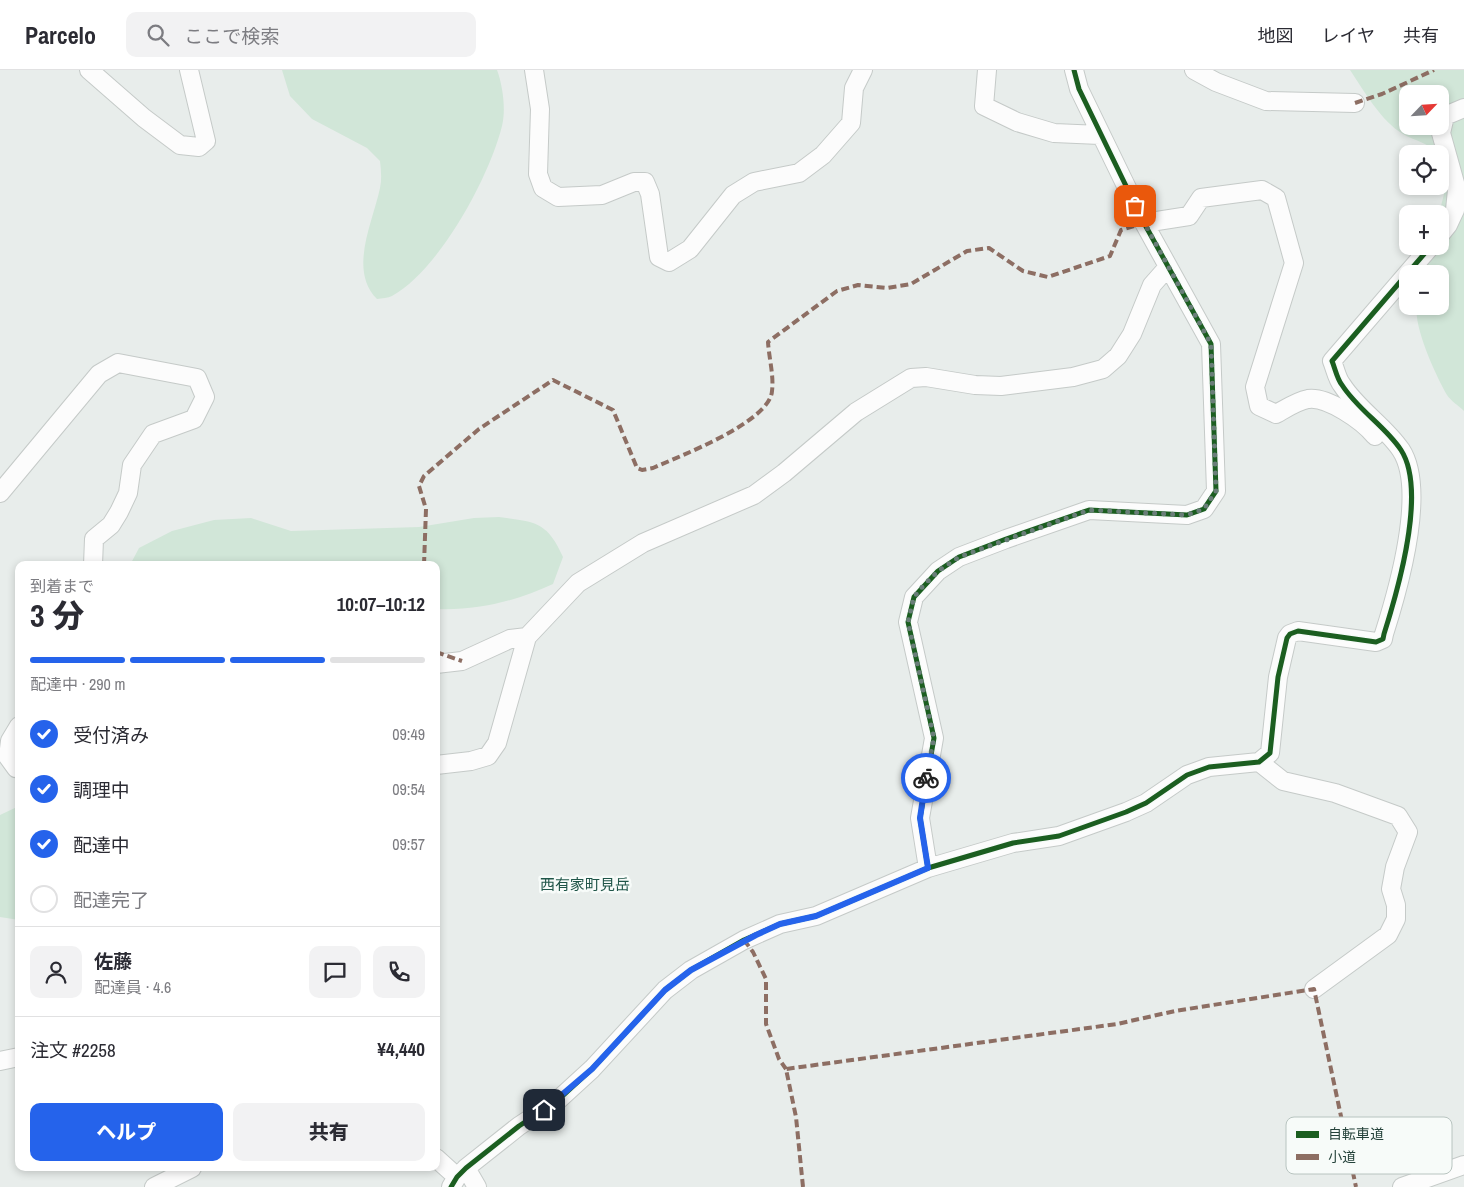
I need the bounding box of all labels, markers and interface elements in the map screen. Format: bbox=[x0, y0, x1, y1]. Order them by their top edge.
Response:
search box bbox=[126, 12, 476, 57]
text: Parcelo bbox=[25, 19, 96, 51]
icon: search bbox=[144, 21, 172, 49]
text: ここで検索 bbox=[184, 23, 279, 49]
text: 地図 bbox=[1258, 23, 1294, 48]
text: レイヤ bbox=[1322, 23, 1375, 48]
text: 共有 bbox=[1403, 23, 1439, 48]
north arrow bbox=[1399, 85, 1449, 135]
map controls bbox=[1399, 85, 1449, 315]
button: locate bbox=[1399, 145, 1449, 195]
pin bbox=[1114, 185, 1156, 227]
icon: bag bbox=[1121, 192, 1149, 220]
button: + bbox=[1399, 205, 1449, 255]
button: − bbox=[1399, 265, 1449, 315]
text: 到着まで bbox=[30, 575, 94, 597]
text: 10:07–10:12 bbox=[337, 591, 425, 617]
text: 3 分 bbox=[30, 594, 84, 637]
text: 配達中 · 290 m bbox=[30, 673, 125, 695]
icon: check bbox=[30, 720, 58, 748]
text: 受付済み bbox=[73, 722, 149, 748]
text: 09:49 bbox=[392, 723, 425, 745]
courier bbox=[901, 753, 951, 803]
icon: bike bbox=[912, 764, 940, 792]
icon: check bbox=[30, 775, 58, 803]
text: 調理中 bbox=[73, 777, 130, 803]
text: 09:54 bbox=[392, 778, 425, 800]
icon: check bbox=[30, 830, 58, 858]
text: 配達中 bbox=[73, 832, 130, 858]
text: 09:57 bbox=[392, 833, 425, 855]
district label: 西有家町見岳 bbox=[540, 874, 630, 895]
text: 配達完了 bbox=[73, 887, 149, 913]
button: person bbox=[30, 946, 82, 998]
button: chat bbox=[309, 946, 361, 998]
button: phone bbox=[373, 946, 425, 998]
text: 佐藤 bbox=[94, 948, 132, 974]
text: 配達員 · 4.6 bbox=[94, 976, 171, 998]
text: ¥4,440 bbox=[377, 1036, 425, 1062]
text: 注文 #2258 bbox=[30, 1037, 116, 1063]
pin bbox=[523, 1089, 565, 1131]
icon: home bbox=[530, 1096, 558, 1124]
button: ヘルプ bbox=[30, 1103, 223, 1161]
button: 共有 bbox=[233, 1103, 425, 1161]
legend bbox=[1286, 1117, 1452, 1174]
text: 自転車道 bbox=[1328, 1125, 1384, 1143]
text: 小道 bbox=[1328, 1148, 1356, 1166]

